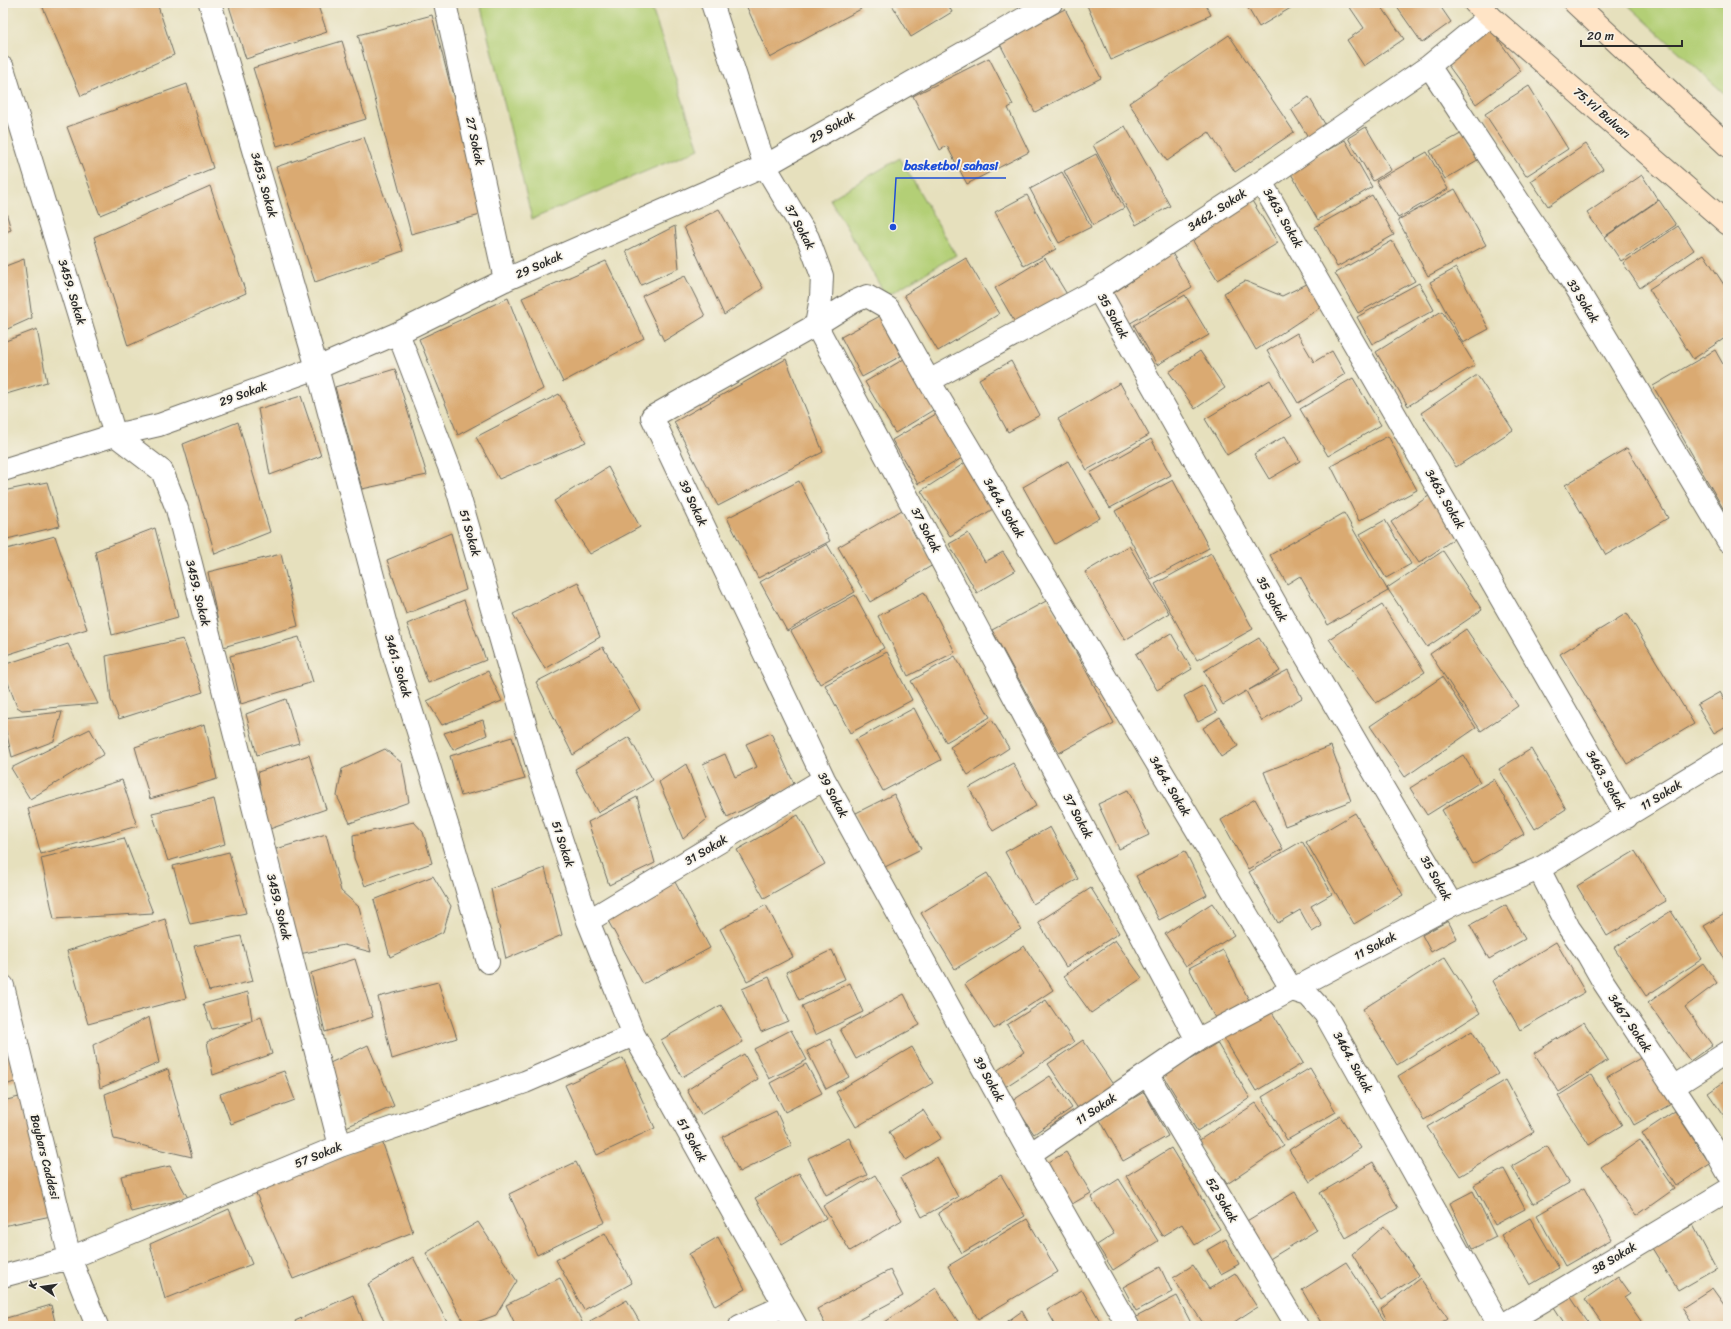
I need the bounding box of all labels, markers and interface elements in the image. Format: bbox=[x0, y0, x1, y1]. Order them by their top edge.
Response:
scale bar bbox=[1581, 22, 1682, 48]
text: 20 m bbox=[1587, 25, 1614, 47]
street label: 75.Yıl Bulvarı bbox=[1568, 81, 1636, 145]
street label: 29 Sokak bbox=[805, 105, 860, 149]
street label: 27 Sokak bbox=[459, 115, 491, 168]
street label: 3453. Sokak bbox=[244, 150, 284, 221]
callout: basketbol sahasi bbox=[896, 153, 1006, 178]
text: basketbol sahasi bbox=[903, 154, 999, 177]
street label: 3462. Sokak bbox=[1183, 182, 1252, 237]
street label: 3463. Sokak bbox=[1257, 184, 1309, 253]
street label: 37 Sokak bbox=[779, 200, 821, 254]
street label: 29 Sokak bbox=[512, 245, 567, 285]
street label: 3459. Sokak bbox=[52, 256, 93, 328]
street label: 33 Sokak bbox=[1561, 275, 1606, 328]
street label: 35 Sokak bbox=[1091, 289, 1135, 343]
street label: 29 Sokak bbox=[216, 375, 271, 413]
street label: 3463. Sokak bbox=[1419, 465, 1471, 534]
street label: 3464. Sokak bbox=[977, 473, 1031, 543]
street label: 39 Sokak bbox=[673, 476, 714, 531]
street label: 37 Sokak bbox=[905, 503, 947, 557]
street label: 51 Sokak bbox=[453, 507, 487, 560]
street label: 3459. Sokak bbox=[179, 557, 217, 629]
street label: 35 Sokak bbox=[1250, 572, 1294, 626]
street label: 3461. Sokak bbox=[378, 632, 418, 701]
street label: 3463. Sokak bbox=[1580, 746, 1632, 815]
street label: 3464. Sokak bbox=[1143, 751, 1197, 821]
street label: 39 Sokak bbox=[812, 768, 855, 823]
street label: 11 Sokak bbox=[1636, 773, 1687, 816]
street label: 37 Sokak bbox=[1057, 789, 1099, 843]
street label: 51 Sokak bbox=[545, 818, 581, 871]
street label: 31 Sokak bbox=[680, 828, 732, 872]
street label: 35 Sokak bbox=[1414, 851, 1458, 905]
street label: 3459. Sokak bbox=[260, 871, 298, 943]
street label: 11 Sokak bbox=[1350, 925, 1401, 966]
street label: 3467. Sokak bbox=[1602, 989, 1658, 1057]
street label: 3464. Sokak bbox=[1327, 1027, 1379, 1097]
street label: 39 Sokak bbox=[967, 1052, 1011, 1107]
street label: 11 Sokak bbox=[1071, 1087, 1122, 1131]
street label: Baybars Caddesi bbox=[24, 1112, 66, 1203]
street label: 51 Sokak bbox=[671, 1114, 714, 1167]
street label: 57 Sokak bbox=[291, 1135, 346, 1175]
street label: 52 Sokak bbox=[1200, 1173, 1245, 1228]
street label: 38 Sokak bbox=[1587, 1236, 1641, 1280]
north arrow bbox=[22, 1267, 62, 1307]
text: K bbox=[23, 1278, 43, 1291]

